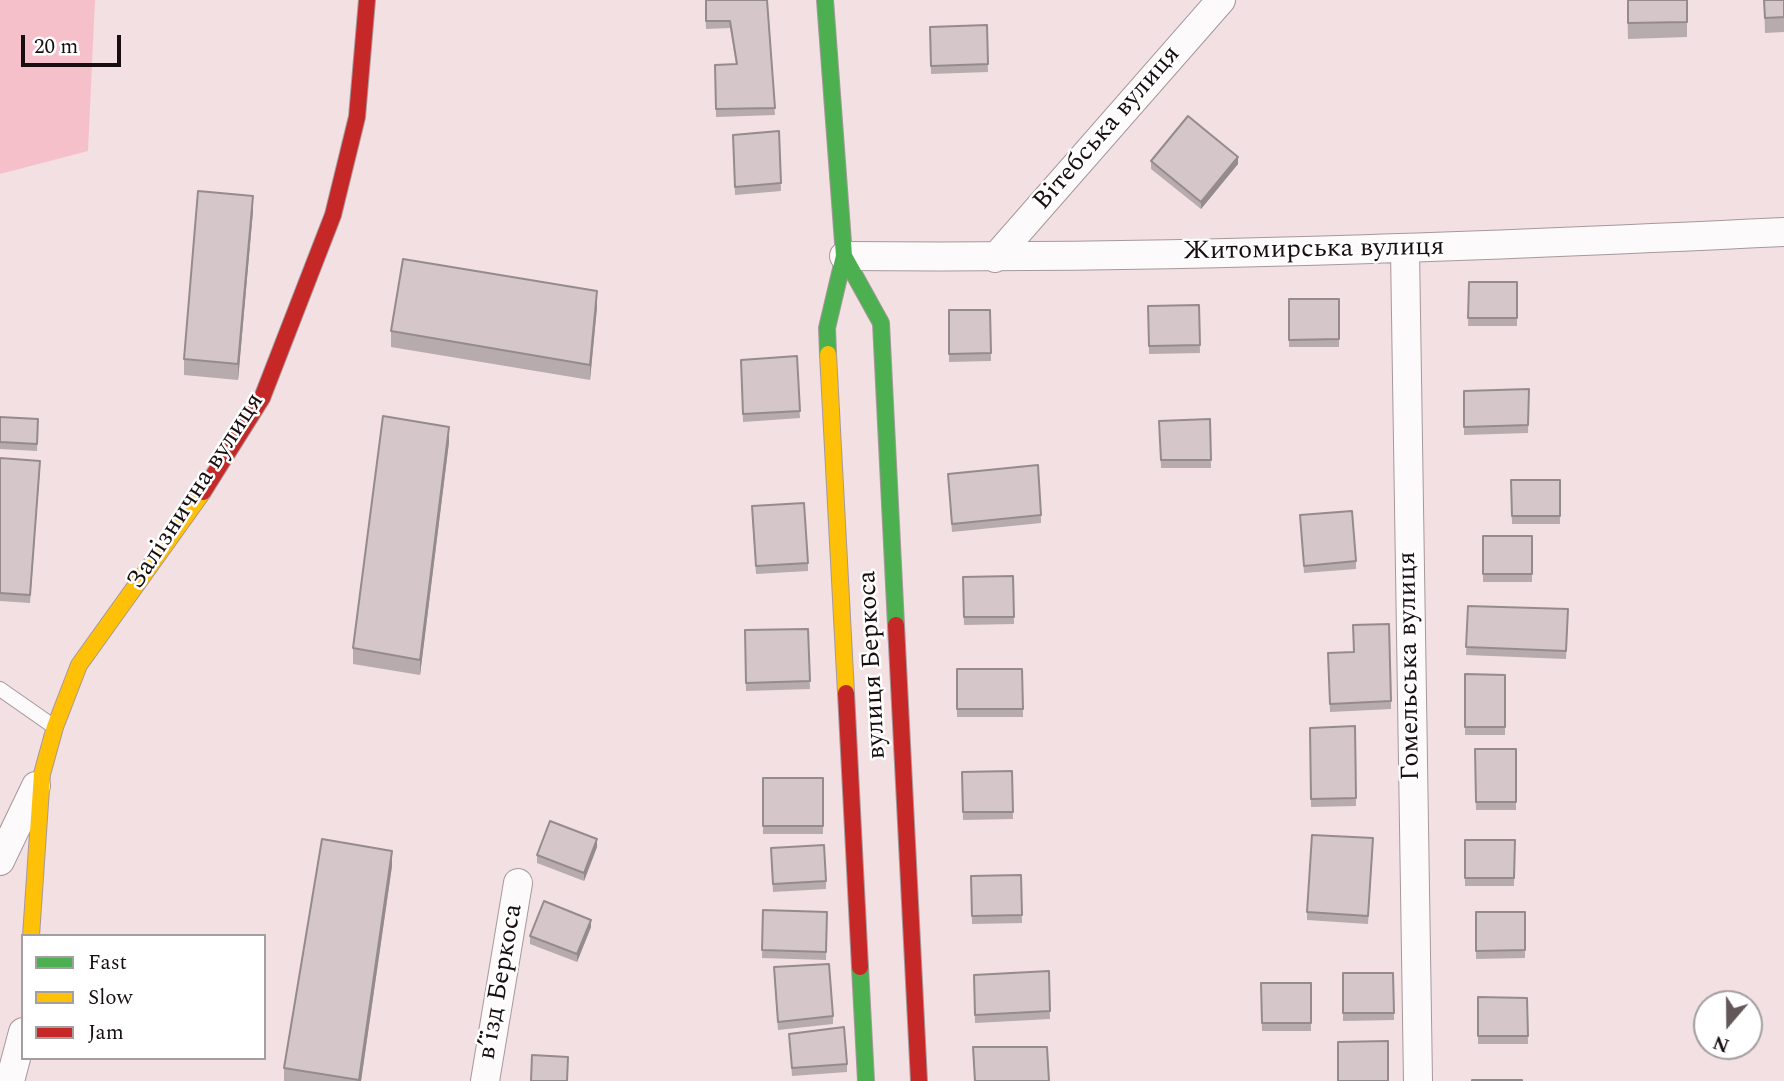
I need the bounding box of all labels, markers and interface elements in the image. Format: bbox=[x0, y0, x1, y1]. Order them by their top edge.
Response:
scale bar bbox=[24, 21, 124, 65]
text: 20 m bbox=[34, 31, 78, 63]
street label: Вітебська вулиця bbox=[1028, 40, 1188, 218]
street label: Житомирська вулиця bbox=[1183, 233, 1445, 269]
street label: Залізнична вулиця bbox=[122, 388, 272, 596]
street label: Гомельська вулиця bbox=[1393, 551, 1429, 781]
street label: вулиця Беркоса bbox=[853, 570, 895, 760]
street label: в’їзд Беркоса bbox=[473, 902, 531, 1062]
legend bbox=[21, 934, 266, 1060]
text: Fast bbox=[88, 947, 127, 979]
text: Slow bbox=[88, 982, 132, 1014]
north arrow bbox=[1693, 990, 1763, 1060]
text: Jam bbox=[88, 1017, 124, 1049]
text: N bbox=[1709, 1027, 1734, 1060]

